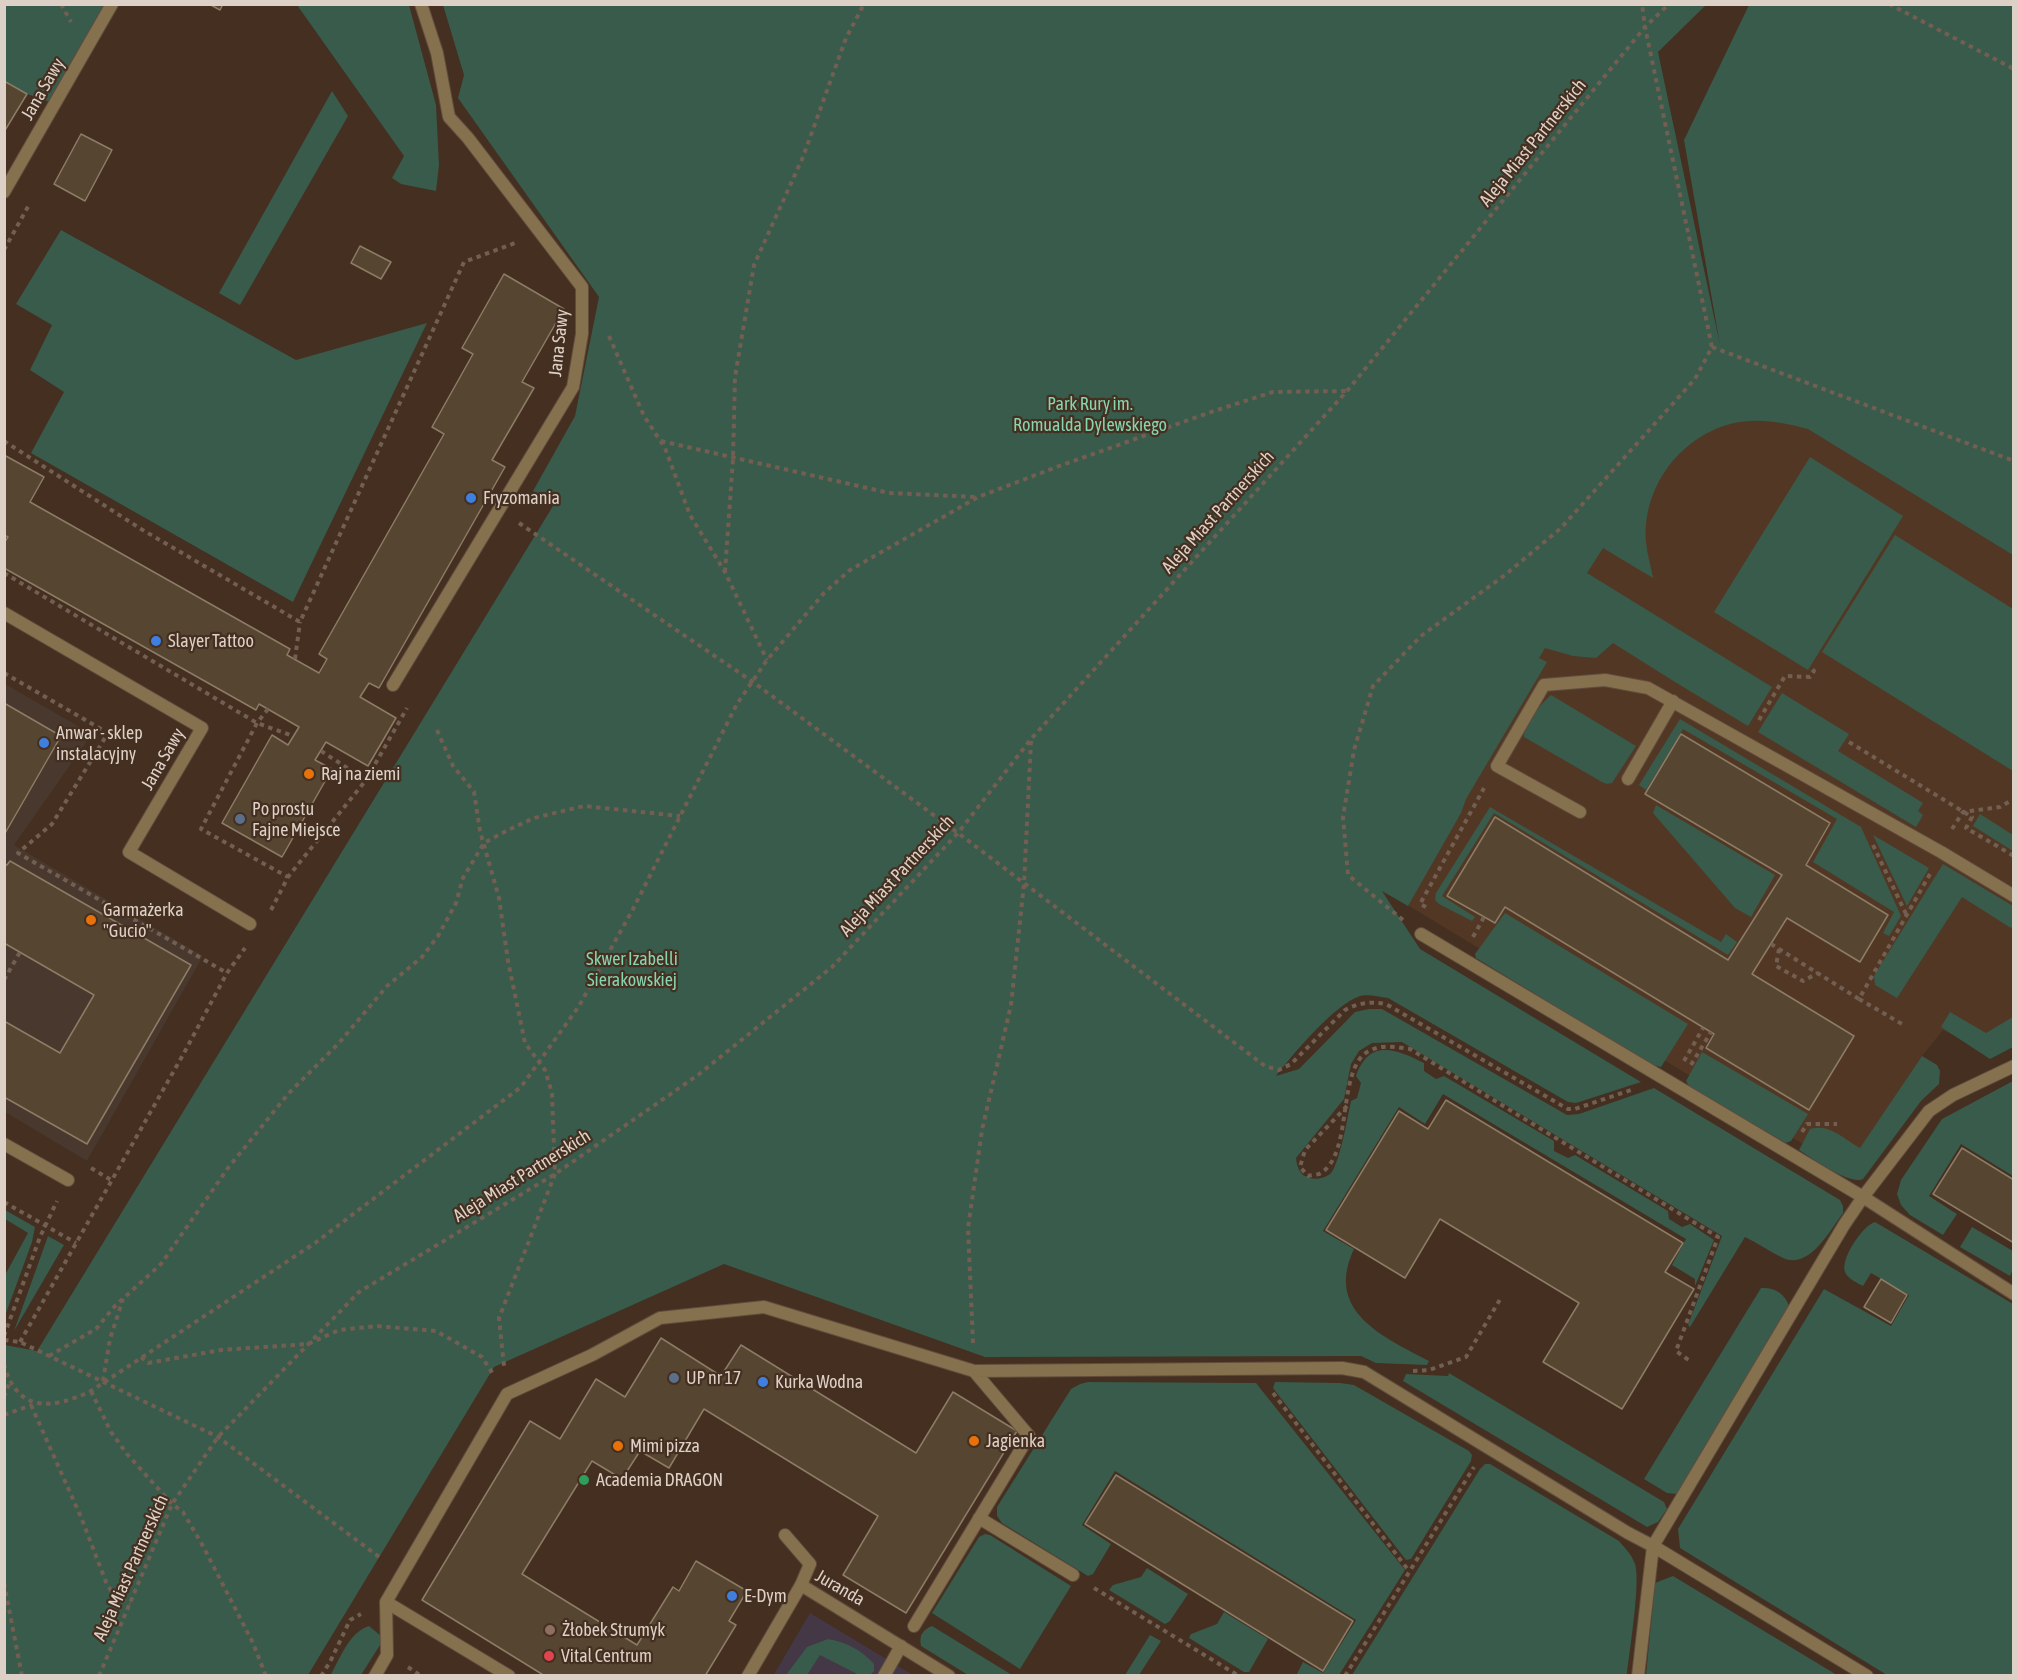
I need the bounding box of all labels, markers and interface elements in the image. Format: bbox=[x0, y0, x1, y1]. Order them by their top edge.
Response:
street label: Jana Sawy bbox=[17, 54, 69, 124]
street label: Aleja Miast Partnerskich bbox=[1475, 75, 1591, 211]
street label: Jana Sawy bbox=[545, 308, 573, 378]
park label: Park Rury im. Romualda Dylewskiego bbox=[1013, 393, 1167, 436]
street label: Aleja Miast Partnerskich bbox=[1157, 446, 1279, 578]
place label: Fryzomania bbox=[483, 487, 560, 509]
marker: Fryzomania bbox=[464, 491, 478, 505]
place label: Slayer Tattoo bbox=[168, 630, 254, 652]
marker: Slayer Tattoo bbox=[149, 634, 163, 648]
place label: Anwar - sklep instalacyjny bbox=[56, 722, 143, 764]
street label: Jana Sawy bbox=[137, 724, 189, 794]
marker: Anwar - sklep instalacyjny bbox=[37, 736, 51, 750]
place label: Raj na ziemi bbox=[321, 763, 400, 785]
marker: Raj na ziemi bbox=[302, 767, 316, 781]
place label: Po prostu Fajne Miejsce bbox=[252, 798, 340, 840]
street label: Aleja Miast Partnerskich bbox=[835, 811, 959, 941]
marker: Po prostu Fajne Miejsce bbox=[233, 812, 247, 826]
place label: Garmażerka "Gucio" bbox=[103, 899, 184, 942]
marker: Garmażerka "Gucio" bbox=[84, 913, 98, 927]
park label: Skwer Izabelli Sierakowskiej bbox=[586, 948, 678, 990]
street label: Aleja Miast Partnerskich bbox=[449, 1125, 595, 1227]
place label: UP nr 17 bbox=[686, 1367, 741, 1389]
marker: UP nr 17 bbox=[667, 1371, 681, 1385]
place label: Kurka Wodna bbox=[775, 1371, 863, 1393]
marker: Kurka Wodna bbox=[756, 1375, 770, 1389]
place label: Jagienka bbox=[986, 1430, 1045, 1452]
marker: Jagienka bbox=[967, 1434, 981, 1448]
place label: Mimi pizza bbox=[630, 1435, 700, 1457]
marker: Mimi pizza bbox=[611, 1439, 625, 1453]
place label: Academia DRAGON bbox=[596, 1469, 723, 1491]
marker: Academia DRAGON bbox=[577, 1473, 591, 1487]
street label: Aleja Miast Partnerskich bbox=[89, 1492, 173, 1644]
street label: Juranda bbox=[811, 1565, 869, 1611]
place label: E-Dym bbox=[744, 1585, 787, 1607]
marker: E-Dym bbox=[725, 1589, 739, 1603]
place label: Żłobek Strumyk bbox=[562, 1619, 665, 1641]
marker: Żłobek Strumyk bbox=[543, 1623, 557, 1637]
place label: Vital Centrum bbox=[561, 1645, 652, 1667]
marker: Vital Centrum bbox=[542, 1649, 556, 1663]

